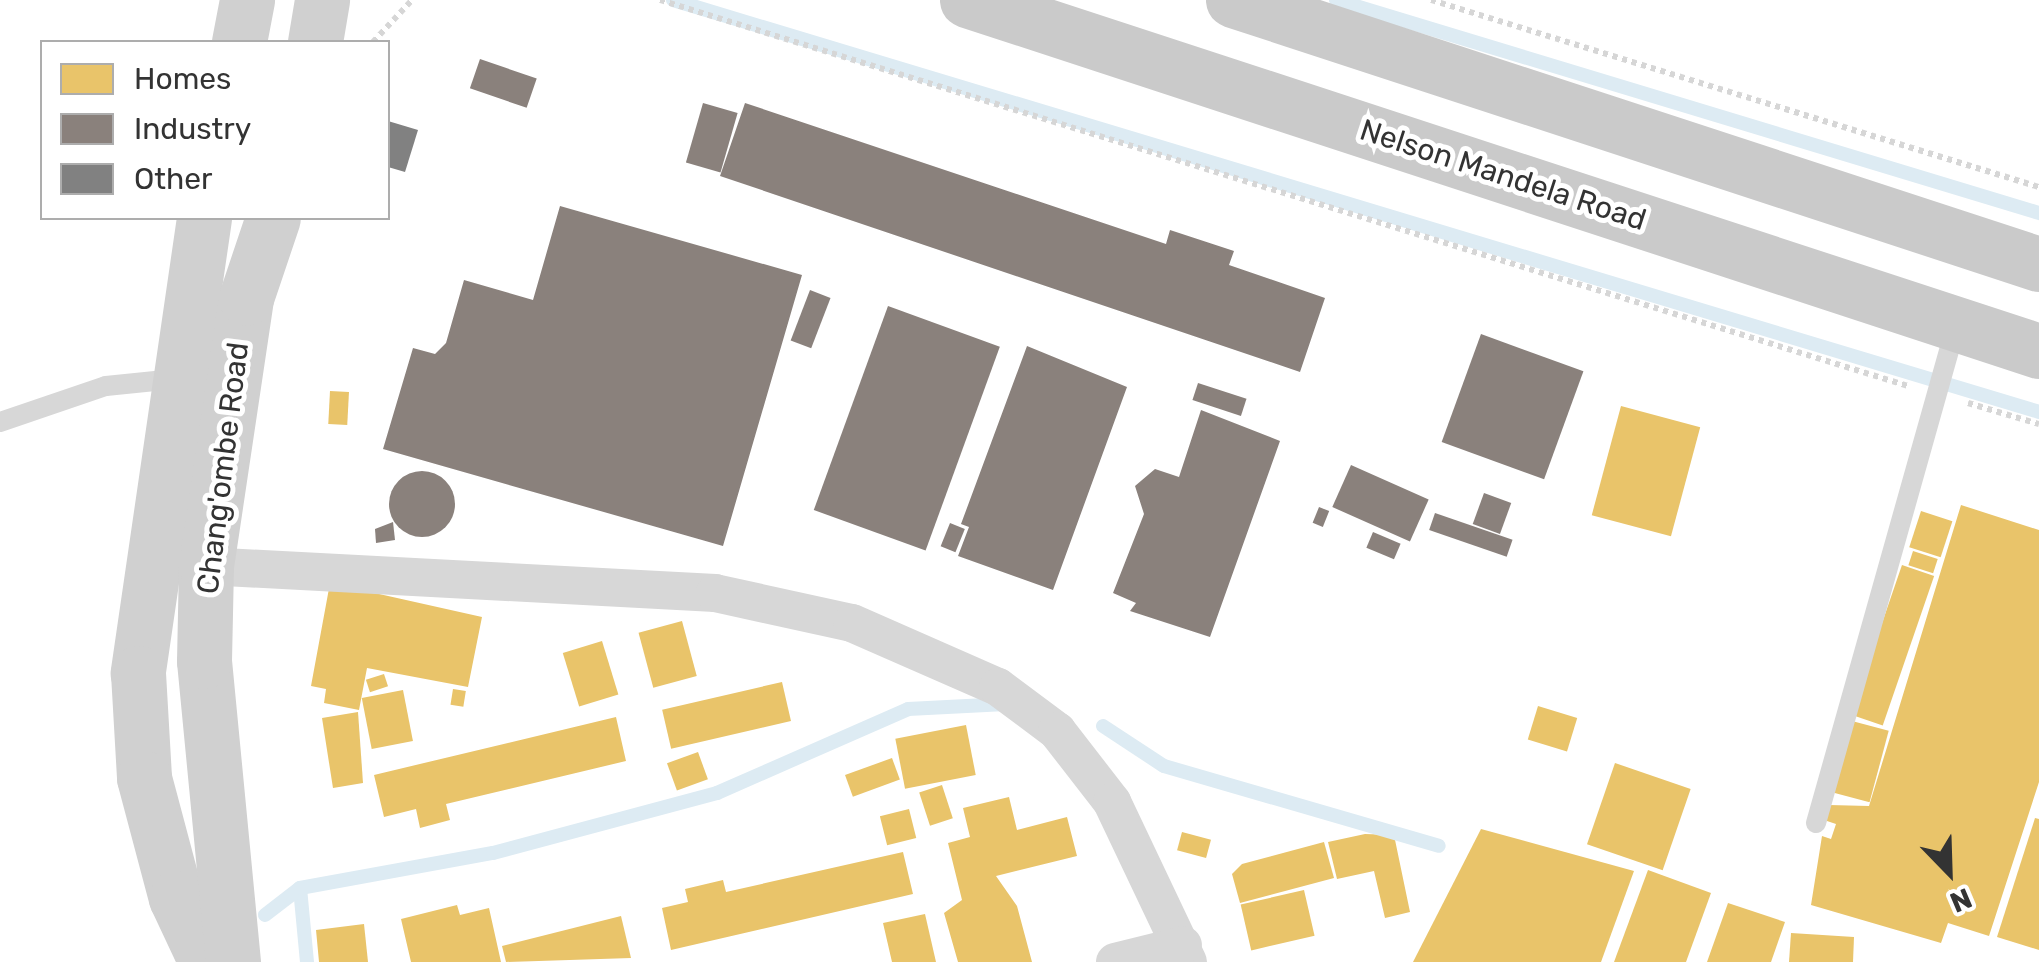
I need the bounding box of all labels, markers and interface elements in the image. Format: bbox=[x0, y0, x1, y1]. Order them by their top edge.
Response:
legend bbox=[40, 40, 390, 220]
text: Homes bbox=[134, 61, 231, 97]
text: Industry bbox=[134, 111, 251, 147]
street label: Nelson Mandela Road bbox=[1355, 112, 1651, 238]
text: Other bbox=[134, 161, 213, 197]
street label: Chang'ombe Road bbox=[190, 340, 256, 596]
north arrow bbox=[1899, 822, 1999, 922]
text: N bbox=[1945, 881, 1977, 919]

